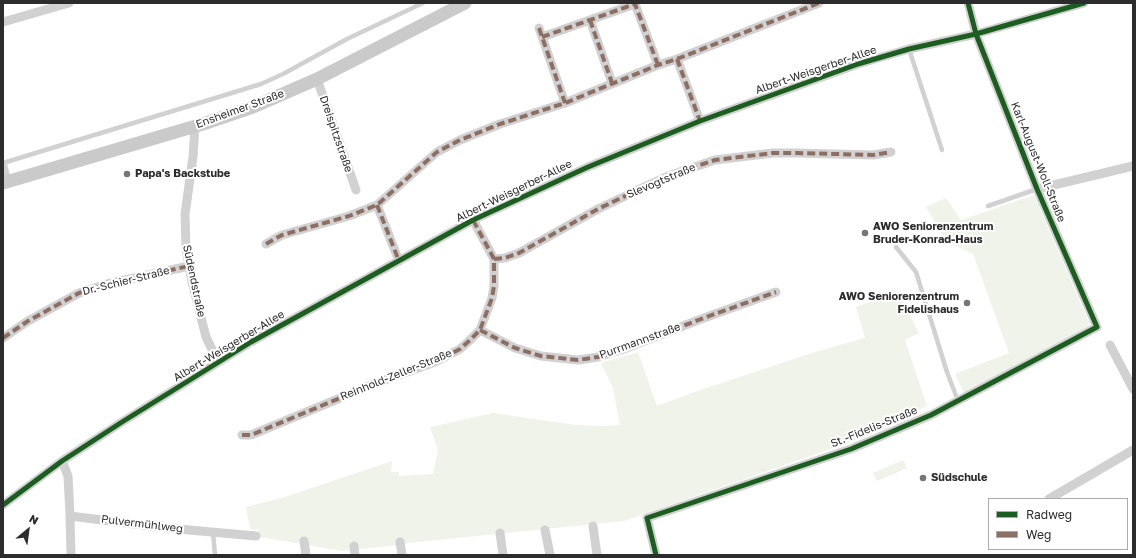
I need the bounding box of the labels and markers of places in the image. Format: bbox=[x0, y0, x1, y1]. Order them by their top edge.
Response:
place label: Papa's Backstube bbox=[135, 167, 230, 181]
marker: Papa's Backstube bbox=[122, 169, 132, 179]
place label: AWO Seniorenzentrum Bruder-Konrad-Haus bbox=[873, 220, 993, 246]
marker: AWO Seniorenzentrum Bruder-Konrad-Haus bbox=[860, 228, 870, 238]
place label: AWO Seniorenzentrum Fidelishaus bbox=[839, 290, 959, 316]
marker: AWO Seniorenzentrum Fidelishaus bbox=[962, 298, 972, 308]
place label: Südschule bbox=[931, 471, 987, 485]
marker: Südschule bbox=[918, 473, 928, 483]

